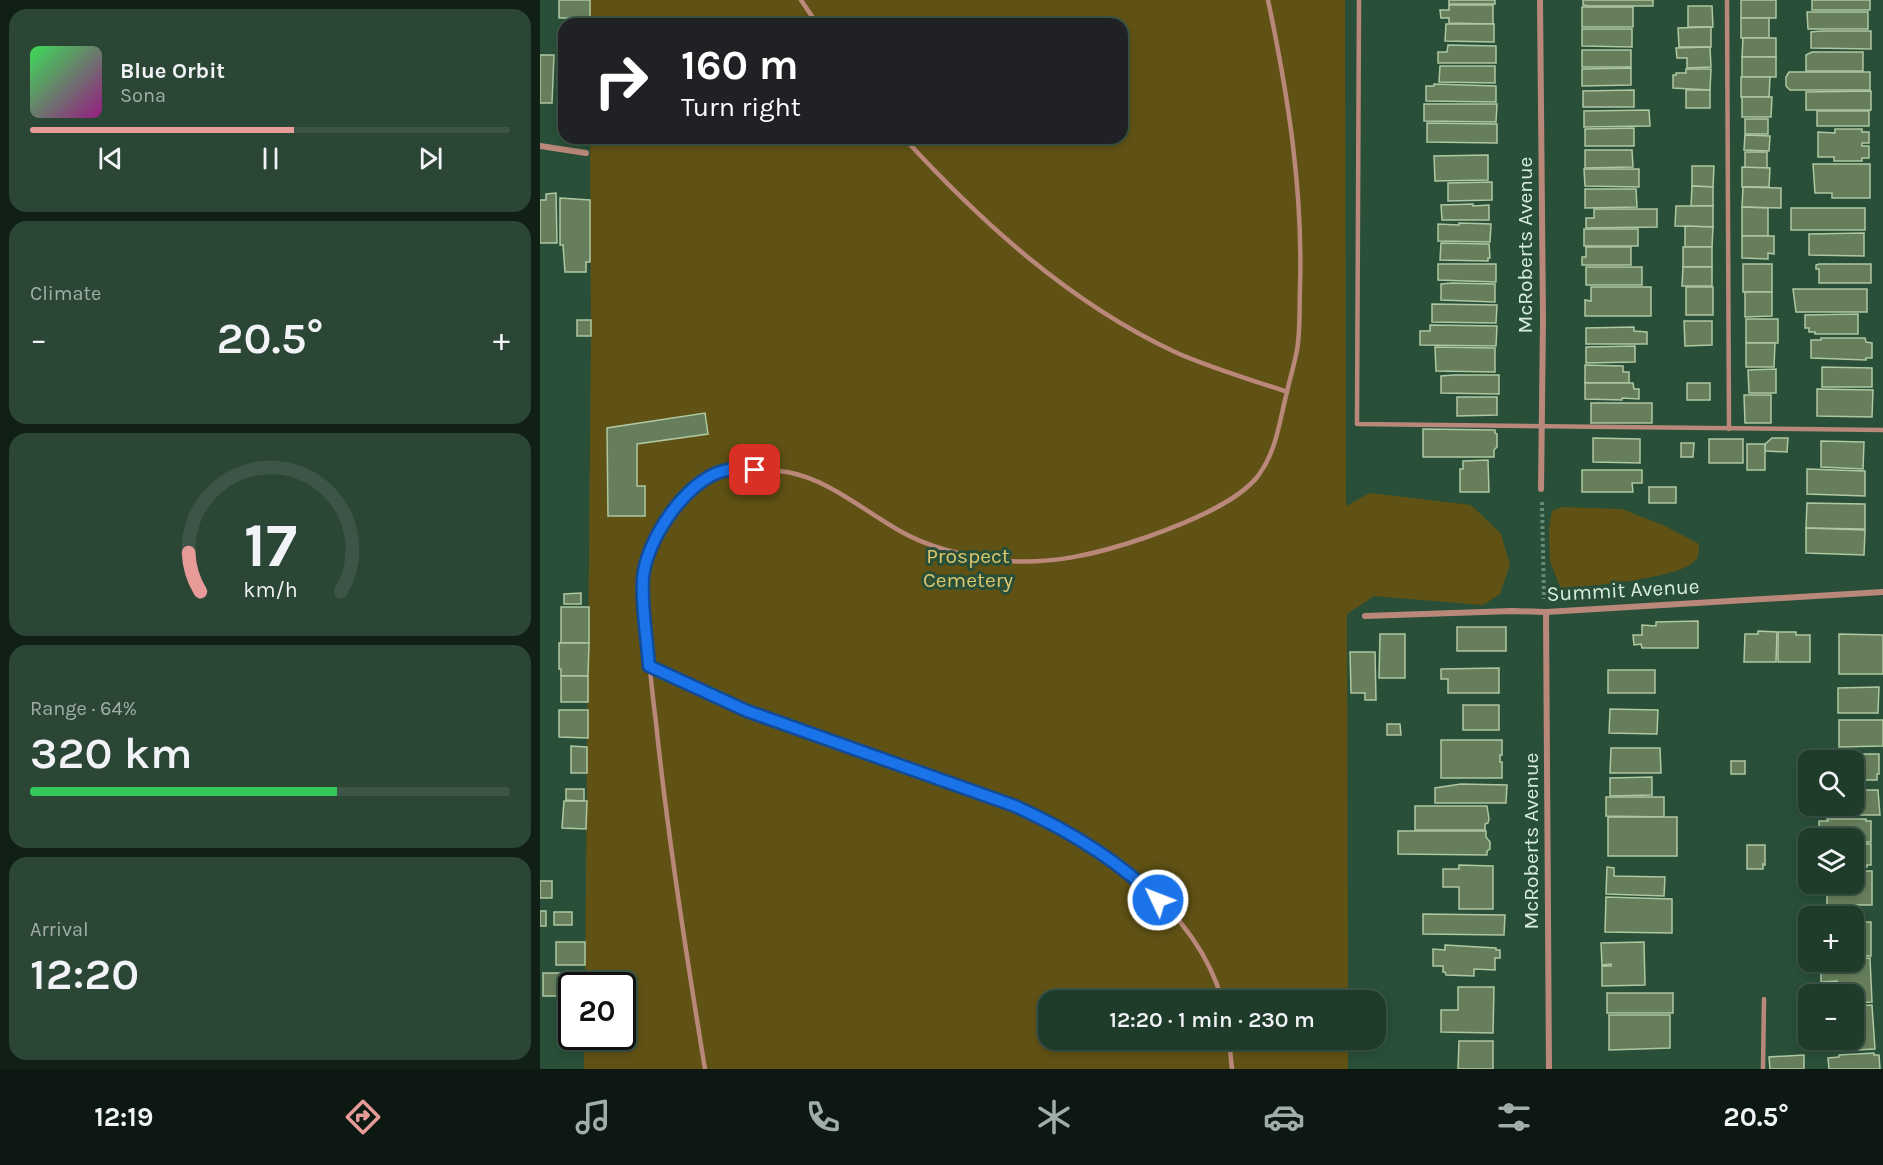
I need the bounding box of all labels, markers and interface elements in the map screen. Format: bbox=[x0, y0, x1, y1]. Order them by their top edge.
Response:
text: 160 m bbox=[681, 40, 799, 90]
icon: right bbox=[582, 42, 660, 120]
text: Blue Orbit bbox=[120, 58, 225, 84]
text: Sona bbox=[120, 84, 166, 107]
text: Turn right bbox=[681, 91, 801, 123]
icon: previous bbox=[94, 142, 127, 175]
icon: pause bbox=[254, 142, 287, 175]
icon: next bbox=[414, 142, 447, 175]
street label: McRoberts Avenue bbox=[1513, 157, 1537, 333]
text: Climate bbox=[30, 282, 101, 305]
text: 20.5° bbox=[217, 312, 323, 364]
text: − bbox=[30, 320, 47, 358]
text: + bbox=[493, 320, 510, 358]
pin bbox=[729, 444, 780, 495]
icon: arrive bbox=[738, 453, 771, 486]
text: 17 bbox=[243, 509, 297, 582]
park label: Prospect Cemetery bbox=[923, 544, 1013, 592]
street label: Summit Avenue bbox=[1546, 574, 1700, 606]
text: km/h bbox=[243, 577, 297, 602]
text: Range · 64% bbox=[30, 697, 137, 720]
text: 320 km bbox=[30, 727, 193, 779]
map controls bbox=[1798, 750, 1864, 1050]
button: search bbox=[1798, 750, 1864, 816]
street label: McRoberts Avenue bbox=[1519, 753, 1543, 929]
button: layers bbox=[1798, 828, 1864, 894]
position arrow bbox=[1126, 868, 1190, 932]
button: + bbox=[1798, 906, 1864, 972]
text: Arrival bbox=[30, 918, 89, 941]
text: 12:20 bbox=[30, 948, 139, 1000]
speed limit sign: 20 bbox=[558, 972, 636, 1050]
button: − bbox=[1798, 984, 1864, 1050]
text: 12:20 · 1 min · 230 m bbox=[1109, 1007, 1315, 1033]
icon: directions bbox=[342, 1096, 384, 1138]
icon: music bbox=[572, 1096, 614, 1138]
icon: phone bbox=[802, 1096, 844, 1138]
icon: climate bbox=[1033, 1096, 1075, 1138]
icon: car bbox=[1263, 1096, 1305, 1138]
icon: filters bbox=[1493, 1096, 1535, 1138]
text: 12:19 bbox=[94, 1101, 153, 1133]
text: 20.5° bbox=[1723, 1101, 1789, 1133]

